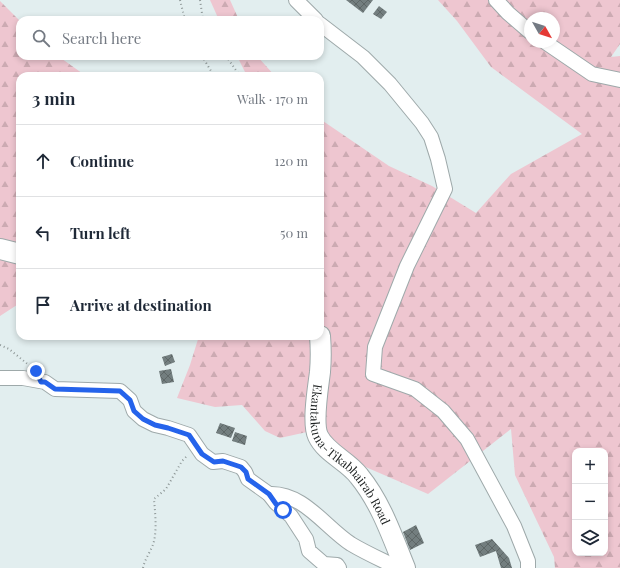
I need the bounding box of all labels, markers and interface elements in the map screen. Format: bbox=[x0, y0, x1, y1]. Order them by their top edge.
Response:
north arrow bbox=[524, 12, 560, 48]
search box bbox=[16, 16, 324, 60]
icon: search bbox=[30, 27, 52, 49]
text: Search here bbox=[62, 28, 141, 48]
text: 3 min bbox=[32, 87, 75, 109]
text: Walk · 170 m bbox=[237, 90, 308, 107]
icon: ahead bbox=[32, 150, 54, 172]
text: Continue bbox=[70, 151, 134, 171]
text: 120 m bbox=[274, 152, 308, 169]
icon: left bbox=[32, 222, 54, 244]
text: Turn left bbox=[70, 223, 131, 243]
text: 50 m bbox=[280, 224, 308, 241]
icon: arrive bbox=[32, 294, 54, 316]
text: Arrive at destination bbox=[70, 295, 212, 315]
route end bbox=[27, 362, 45, 380]
street label: Ekantakuna-Tikabhairab Road bbox=[307, 383, 394, 527]
map controls bbox=[572, 448, 608, 556]
button: + bbox=[572, 448, 608, 484]
button: − bbox=[572, 484, 608, 520]
route start bbox=[274, 501, 292, 519]
button: layers bbox=[572, 520, 608, 556]

